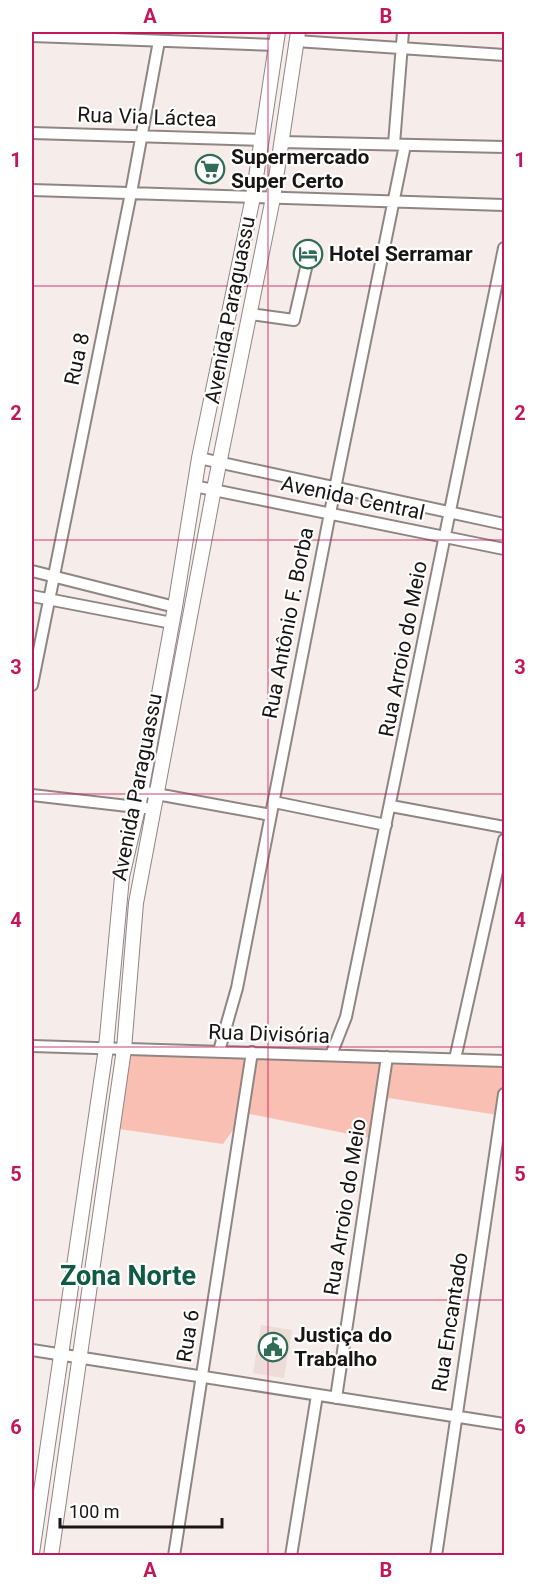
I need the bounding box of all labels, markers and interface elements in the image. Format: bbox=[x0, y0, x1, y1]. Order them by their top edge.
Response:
text: A bbox=[143, 4, 157, 28]
text: B bbox=[380, 4, 392, 28]
street label: Rua Via Láctea bbox=[77, 103, 217, 131]
place label: Supermercado Super Certo bbox=[231, 145, 370, 193]
text: 1 bbox=[10, 148, 22, 172]
text: 1 bbox=[514, 148, 526, 172]
supermarket icon: Supermercado Super Certo bbox=[194, 153, 226, 185]
street label: Avenida Paraguassu bbox=[200, 214, 260, 406]
hotel icon: Hotel Serramar bbox=[292, 238, 324, 270]
place label: Hotel Serramar bbox=[329, 242, 473, 266]
street label: Rua 8 bbox=[60, 331, 94, 387]
text: 2 bbox=[10, 401, 22, 425]
text: 2 bbox=[514, 401, 526, 425]
street label: Avenida Central bbox=[279, 471, 427, 525]
street label: Rua Antônio F. Borba bbox=[258, 525, 318, 721]
street label: Rua Arroio do Meio bbox=[374, 559, 432, 739]
text: 3 bbox=[10, 655, 22, 679]
text: 3 bbox=[514, 655, 526, 679]
street label: Avenida Paraguassu bbox=[107, 691, 167, 883]
text: 4 bbox=[10, 908, 22, 932]
text: 4 bbox=[514, 908, 526, 932]
street label: Rua Divisória bbox=[208, 1020, 330, 1048]
street label: Rua Arroio do Meio bbox=[319, 1117, 371, 1297]
text: 5 bbox=[10, 1162, 22, 1186]
text: 5 bbox=[514, 1162, 526, 1186]
street label: Rua Encantado bbox=[427, 1251, 473, 1393]
district label: Zona Norte bbox=[60, 1260, 196, 1292]
street label: Rua 6 bbox=[172, 1308, 204, 1364]
place label: Justiça do Trabalho bbox=[294, 1323, 392, 1371]
public building icon: Justiça do Trabalho bbox=[257, 1331, 289, 1363]
text: 6 bbox=[10, 1415, 22, 1439]
text: 6 bbox=[514, 1415, 526, 1439]
scale bar bbox=[60, 1491, 222, 1529]
text: 100 m bbox=[69, 1501, 120, 1522]
text: A bbox=[143, 1558, 157, 1582]
text: B bbox=[380, 1558, 392, 1582]

